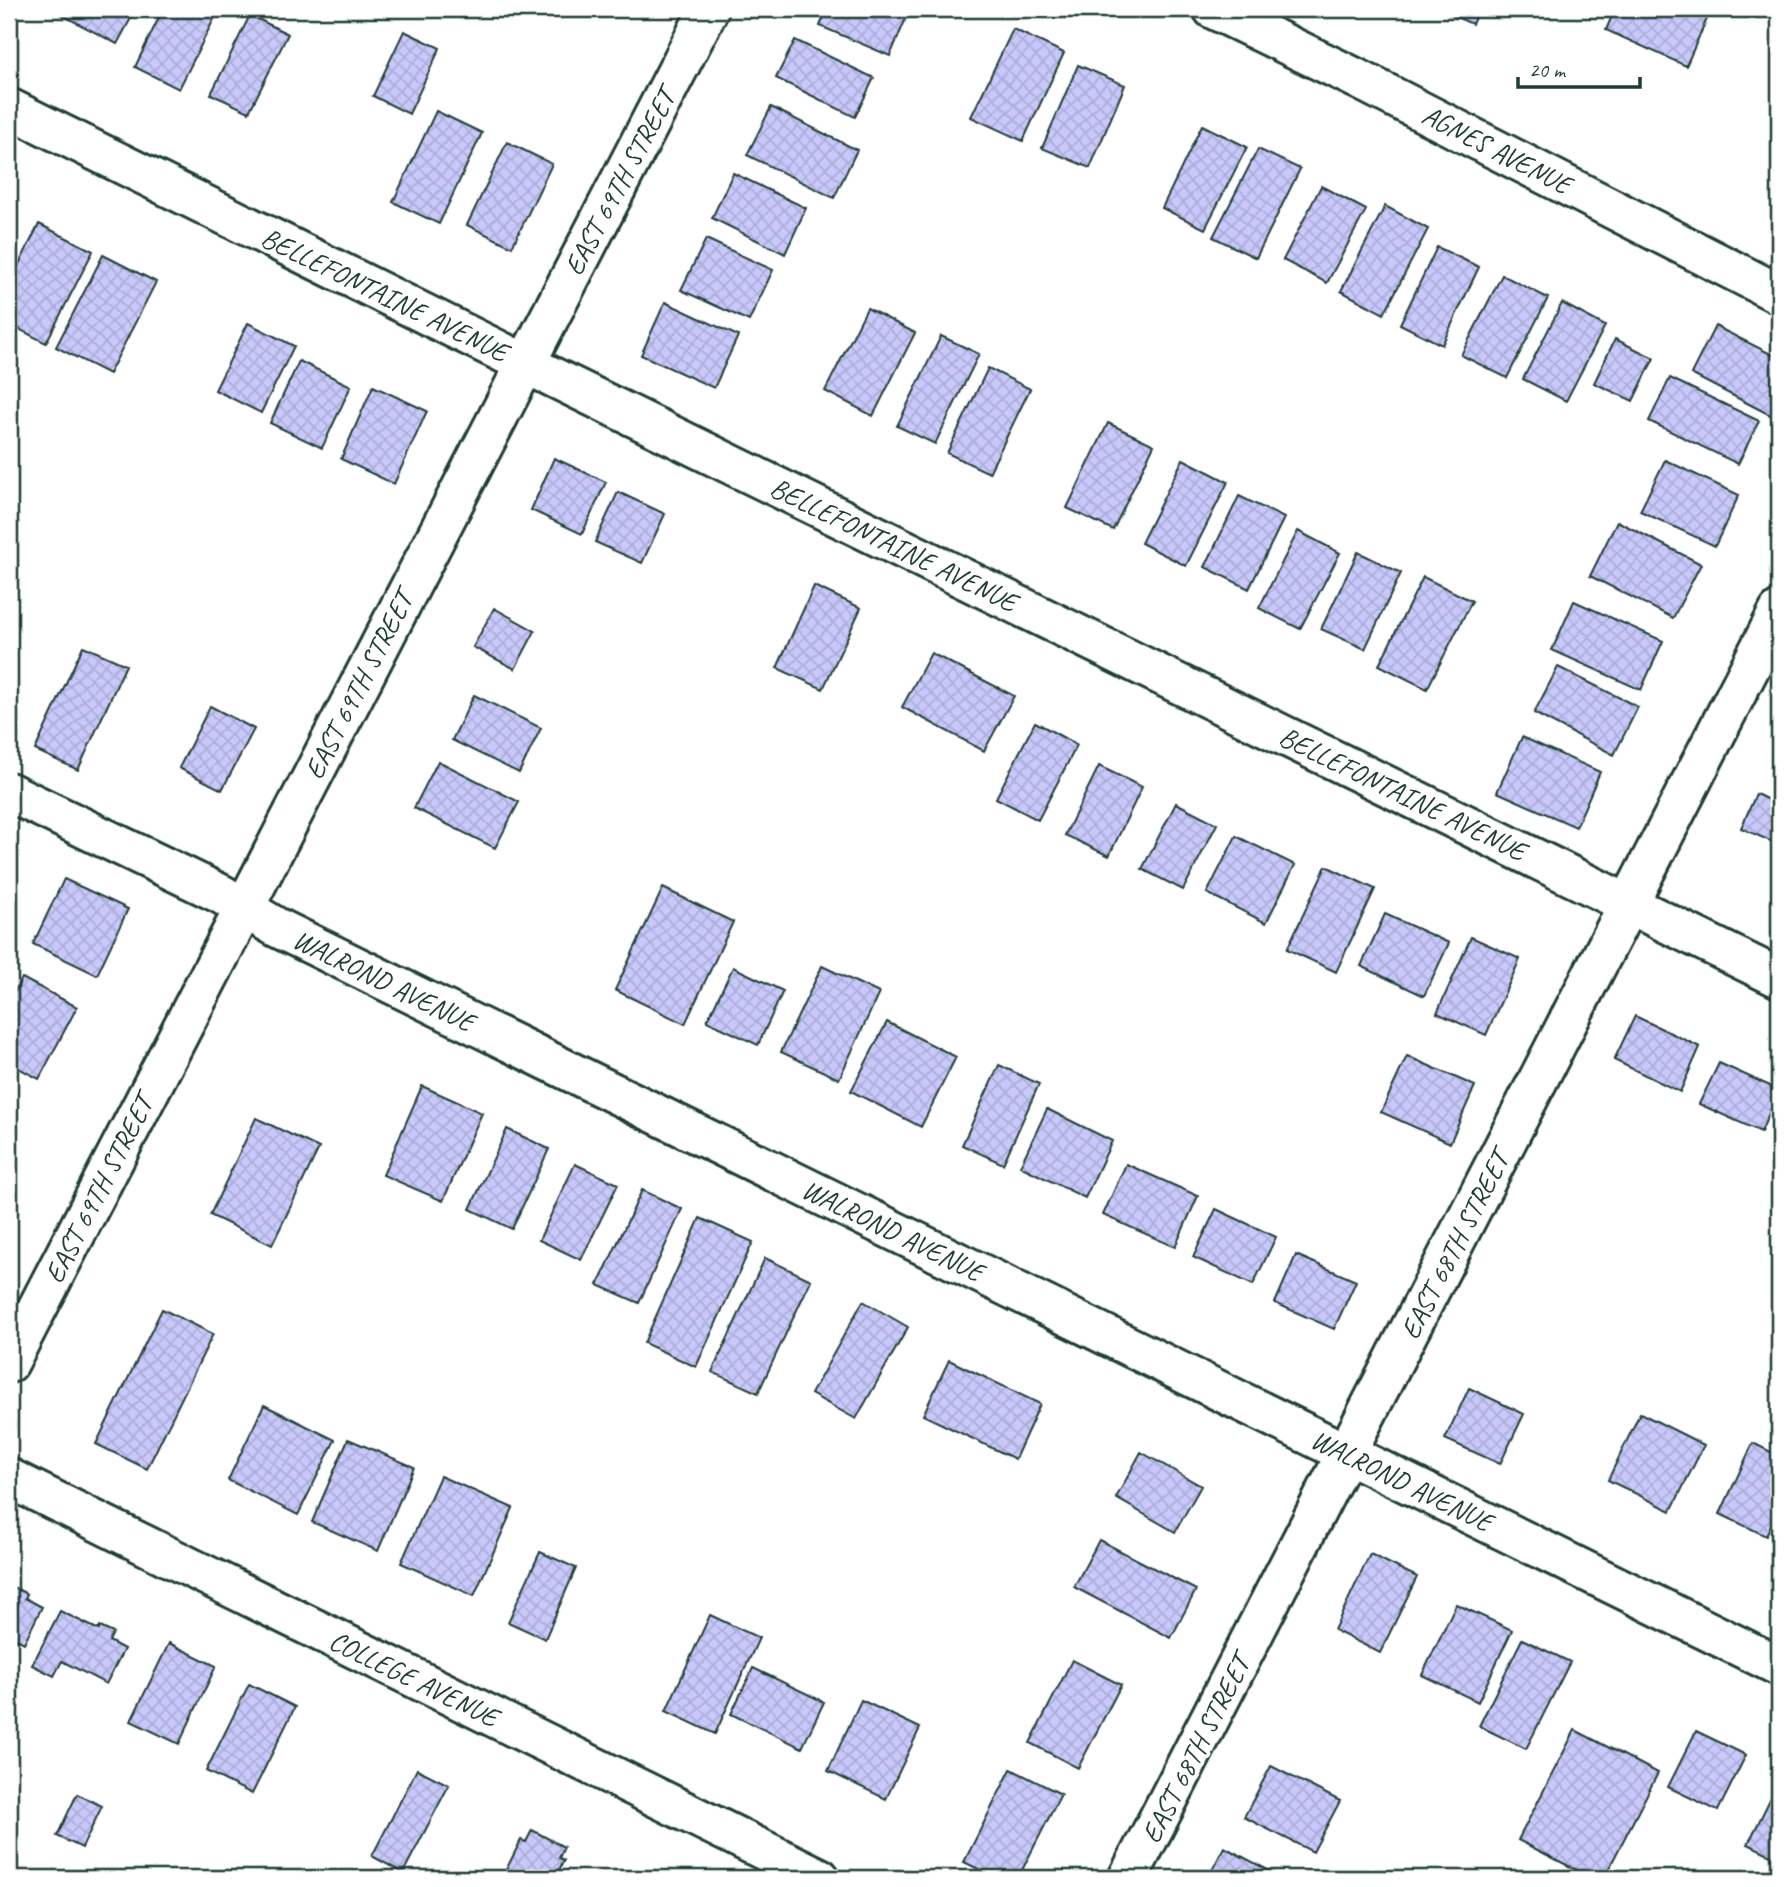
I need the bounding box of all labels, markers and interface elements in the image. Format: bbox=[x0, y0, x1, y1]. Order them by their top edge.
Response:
scale bar bbox=[1518, 46, 1641, 90]
text: 20 m bbox=[1529, 57, 1567, 83]
street label: EAST 69TH STREET bbox=[556, 77, 686, 281]
street label: AGNES AVENUE bbox=[1416, 97, 1580, 204]
street label: BELLEFONTAINE AVENUE bbox=[256, 220, 517, 371]
street label: BELLEFONTAINE AVENUE bbox=[765, 470, 1026, 621]
street label: EAST 69TH STREET bbox=[296, 579, 424, 785]
street label: BELLEFONTAINE AVENUE bbox=[1274, 719, 1535, 870]
street label: WALROND AVENUE bbox=[287, 921, 483, 1041]
street label: EAST 69TH STREET bbox=[36, 1083, 164, 1289]
street label: EAST 68TH STREET bbox=[1392, 1139, 1520, 1345]
street label: WALROND AVENUE bbox=[796, 1171, 992, 1291]
street label: WALROND AVENUE bbox=[1305, 1421, 1501, 1541]
street label: COLLEGE AVENUE bbox=[324, 1623, 507, 1736]
street label: EAST 68TH STREET bbox=[1133, 1643, 1261, 1849]

